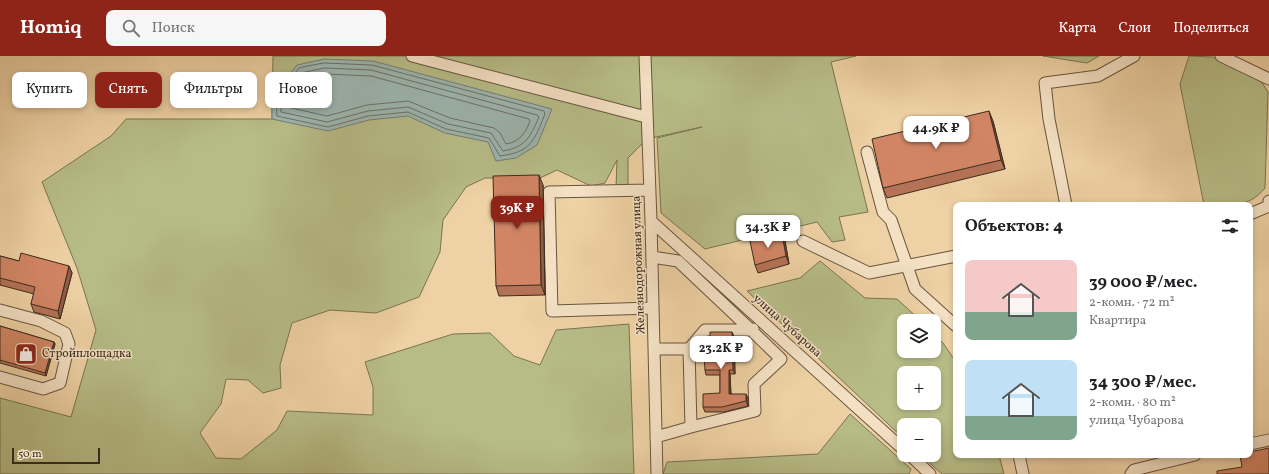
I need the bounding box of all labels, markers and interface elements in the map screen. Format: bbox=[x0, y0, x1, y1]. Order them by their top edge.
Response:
search box bbox=[106, 10, 386, 46]
text: Homiq bbox=[20, 15, 82, 41]
icon: search bbox=[120, 17, 142, 39]
text: Поиск bbox=[152, 18, 195, 39]
text: Карта bbox=[1058, 19, 1096, 38]
text: Слои bbox=[1118, 19, 1151, 38]
text: Поделиться bbox=[1173, 19, 1249, 38]
chip: Купить bbox=[12, 72, 87, 108]
chip: Снять bbox=[95, 72, 162, 108]
chip: Фильтры bbox=[170, 72, 257, 108]
chip: Новое bbox=[265, 72, 332, 108]
pin: 44.9K ₽ bbox=[899, 116, 973, 150]
text: 44.9K ₽ bbox=[912, 120, 960, 138]
street label: Железнодорожная улица bbox=[629, 195, 649, 335]
pin: 39K ₽ bbox=[489, 196, 545, 230]
text: 39K ₽ bbox=[500, 200, 534, 218]
pin: 34.3K ₽ bbox=[731, 215, 805, 249]
text: Объектов: 4 bbox=[965, 215, 1063, 238]
icon: filters bbox=[1219, 215, 1241, 237]
text: 34.3K ₽ bbox=[745, 219, 791, 237]
text: 39 000 ₽/мес. bbox=[1089, 271, 1198, 294]
icon: home bbox=[997, 276, 1045, 324]
street label: улица Чубарова bbox=[749, 291, 825, 361]
text: 2-комн. · 72 m² bbox=[1089, 294, 1174, 312]
text: Квартира bbox=[1089, 312, 1146, 330]
map controls bbox=[897, 314, 941, 462]
button: layers bbox=[897, 314, 941, 358]
pin: 23.2K ₽ bbox=[684, 336, 758, 370]
text: 23.2K ₽ bbox=[699, 340, 743, 358]
shop icon: Стройплощадка bbox=[13, 341, 39, 367]
place label: Стройплощадка bbox=[42, 346, 132, 362]
button: + bbox=[897, 366, 941, 410]
text: 34 300 ₽/мес. bbox=[1089, 371, 1197, 394]
icon: home bbox=[997, 376, 1045, 424]
text: 2-комн. · 80 m² bbox=[1089, 394, 1176, 412]
text: улица Чубарова bbox=[1089, 412, 1184, 430]
button: − bbox=[897, 418, 941, 462]
scale bar bbox=[12, 446, 100, 465]
text: 50 m bbox=[18, 447, 42, 462]

